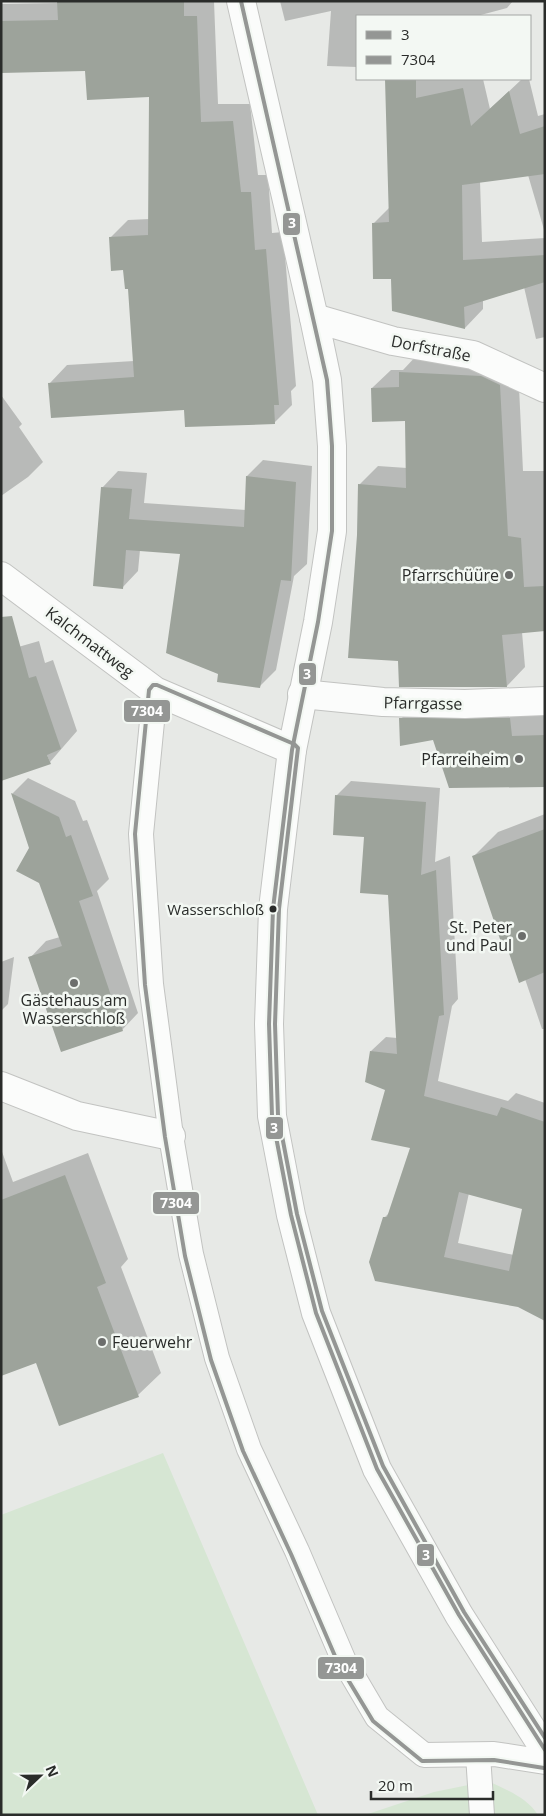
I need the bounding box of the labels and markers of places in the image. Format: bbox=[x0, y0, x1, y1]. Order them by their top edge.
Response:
place label: Pfarrschüüre bbox=[402, 564, 499, 586]
marker: Pfarrschüüre bbox=[503, 569, 515, 581]
place label: Pfarreiheim bbox=[421, 748, 509, 770]
marker: Pfarreiheim bbox=[513, 753, 525, 765]
place label: Wasserschloß bbox=[167, 899, 264, 919]
marker: Wasserschloß bbox=[268, 904, 278, 914]
place label: St. Peter und Paul bbox=[446, 916, 512, 956]
marker: St. Peter und Paul bbox=[516, 930, 528, 942]
marker: Gästehaus am Wasserschloß bbox=[68, 977, 80, 989]
place label: Gästehaus am Wasserschloß bbox=[21, 989, 127, 1029]
place label: Feuerwehr bbox=[112, 1331, 193, 1353]
marker: Feuerwehr bbox=[96, 1336, 108, 1348]

